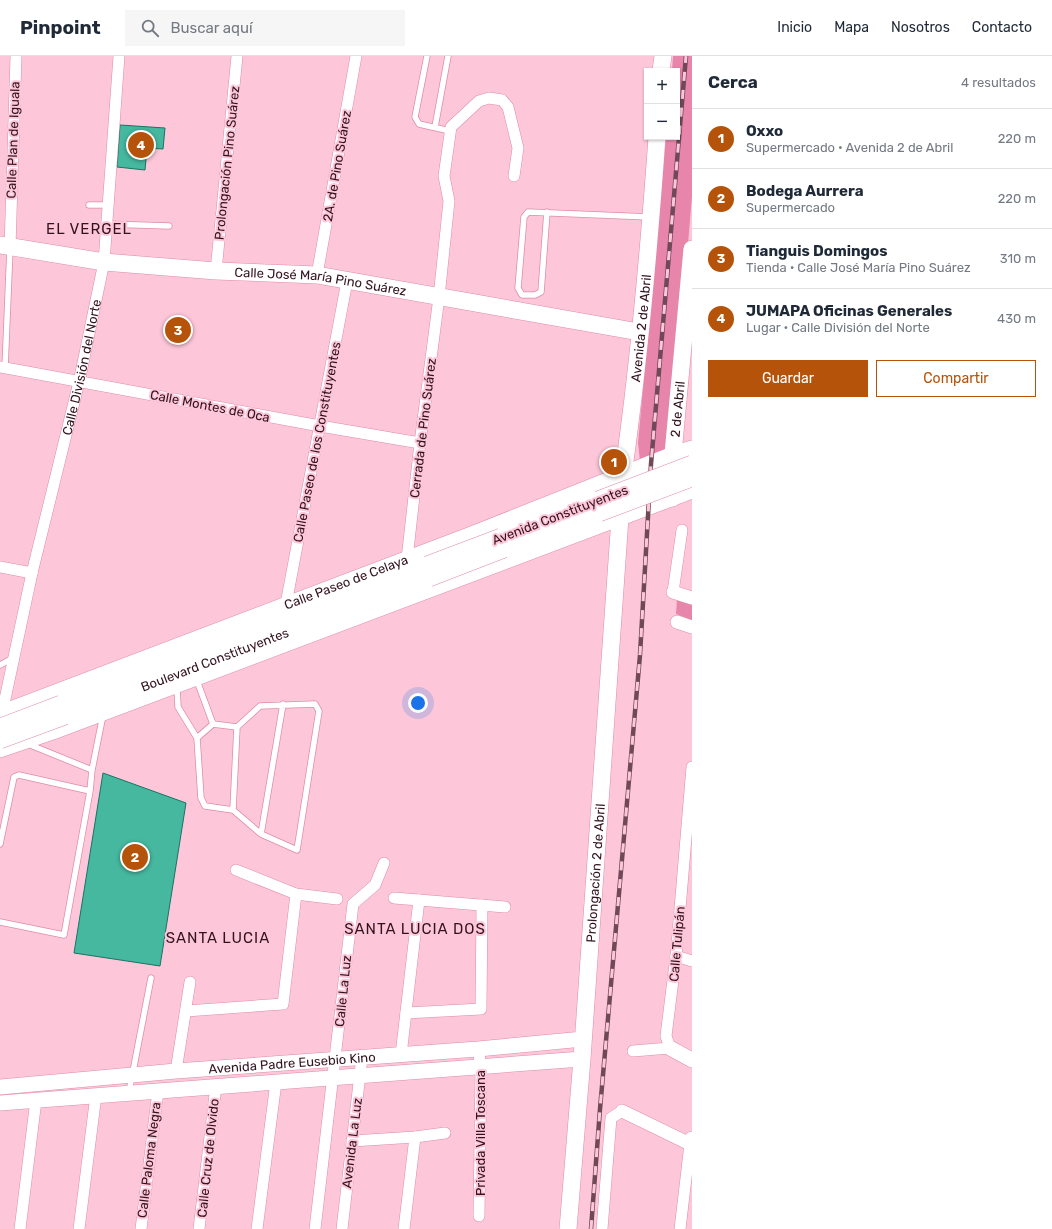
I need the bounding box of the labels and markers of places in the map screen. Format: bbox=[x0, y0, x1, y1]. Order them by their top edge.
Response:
pin: 4 bbox=[128, 130, 154, 160]
pin: 3 bbox=[165, 315, 191, 345]
pin: 1 bbox=[601, 447, 627, 477]
pin: 2 bbox=[122, 842, 148, 872]

